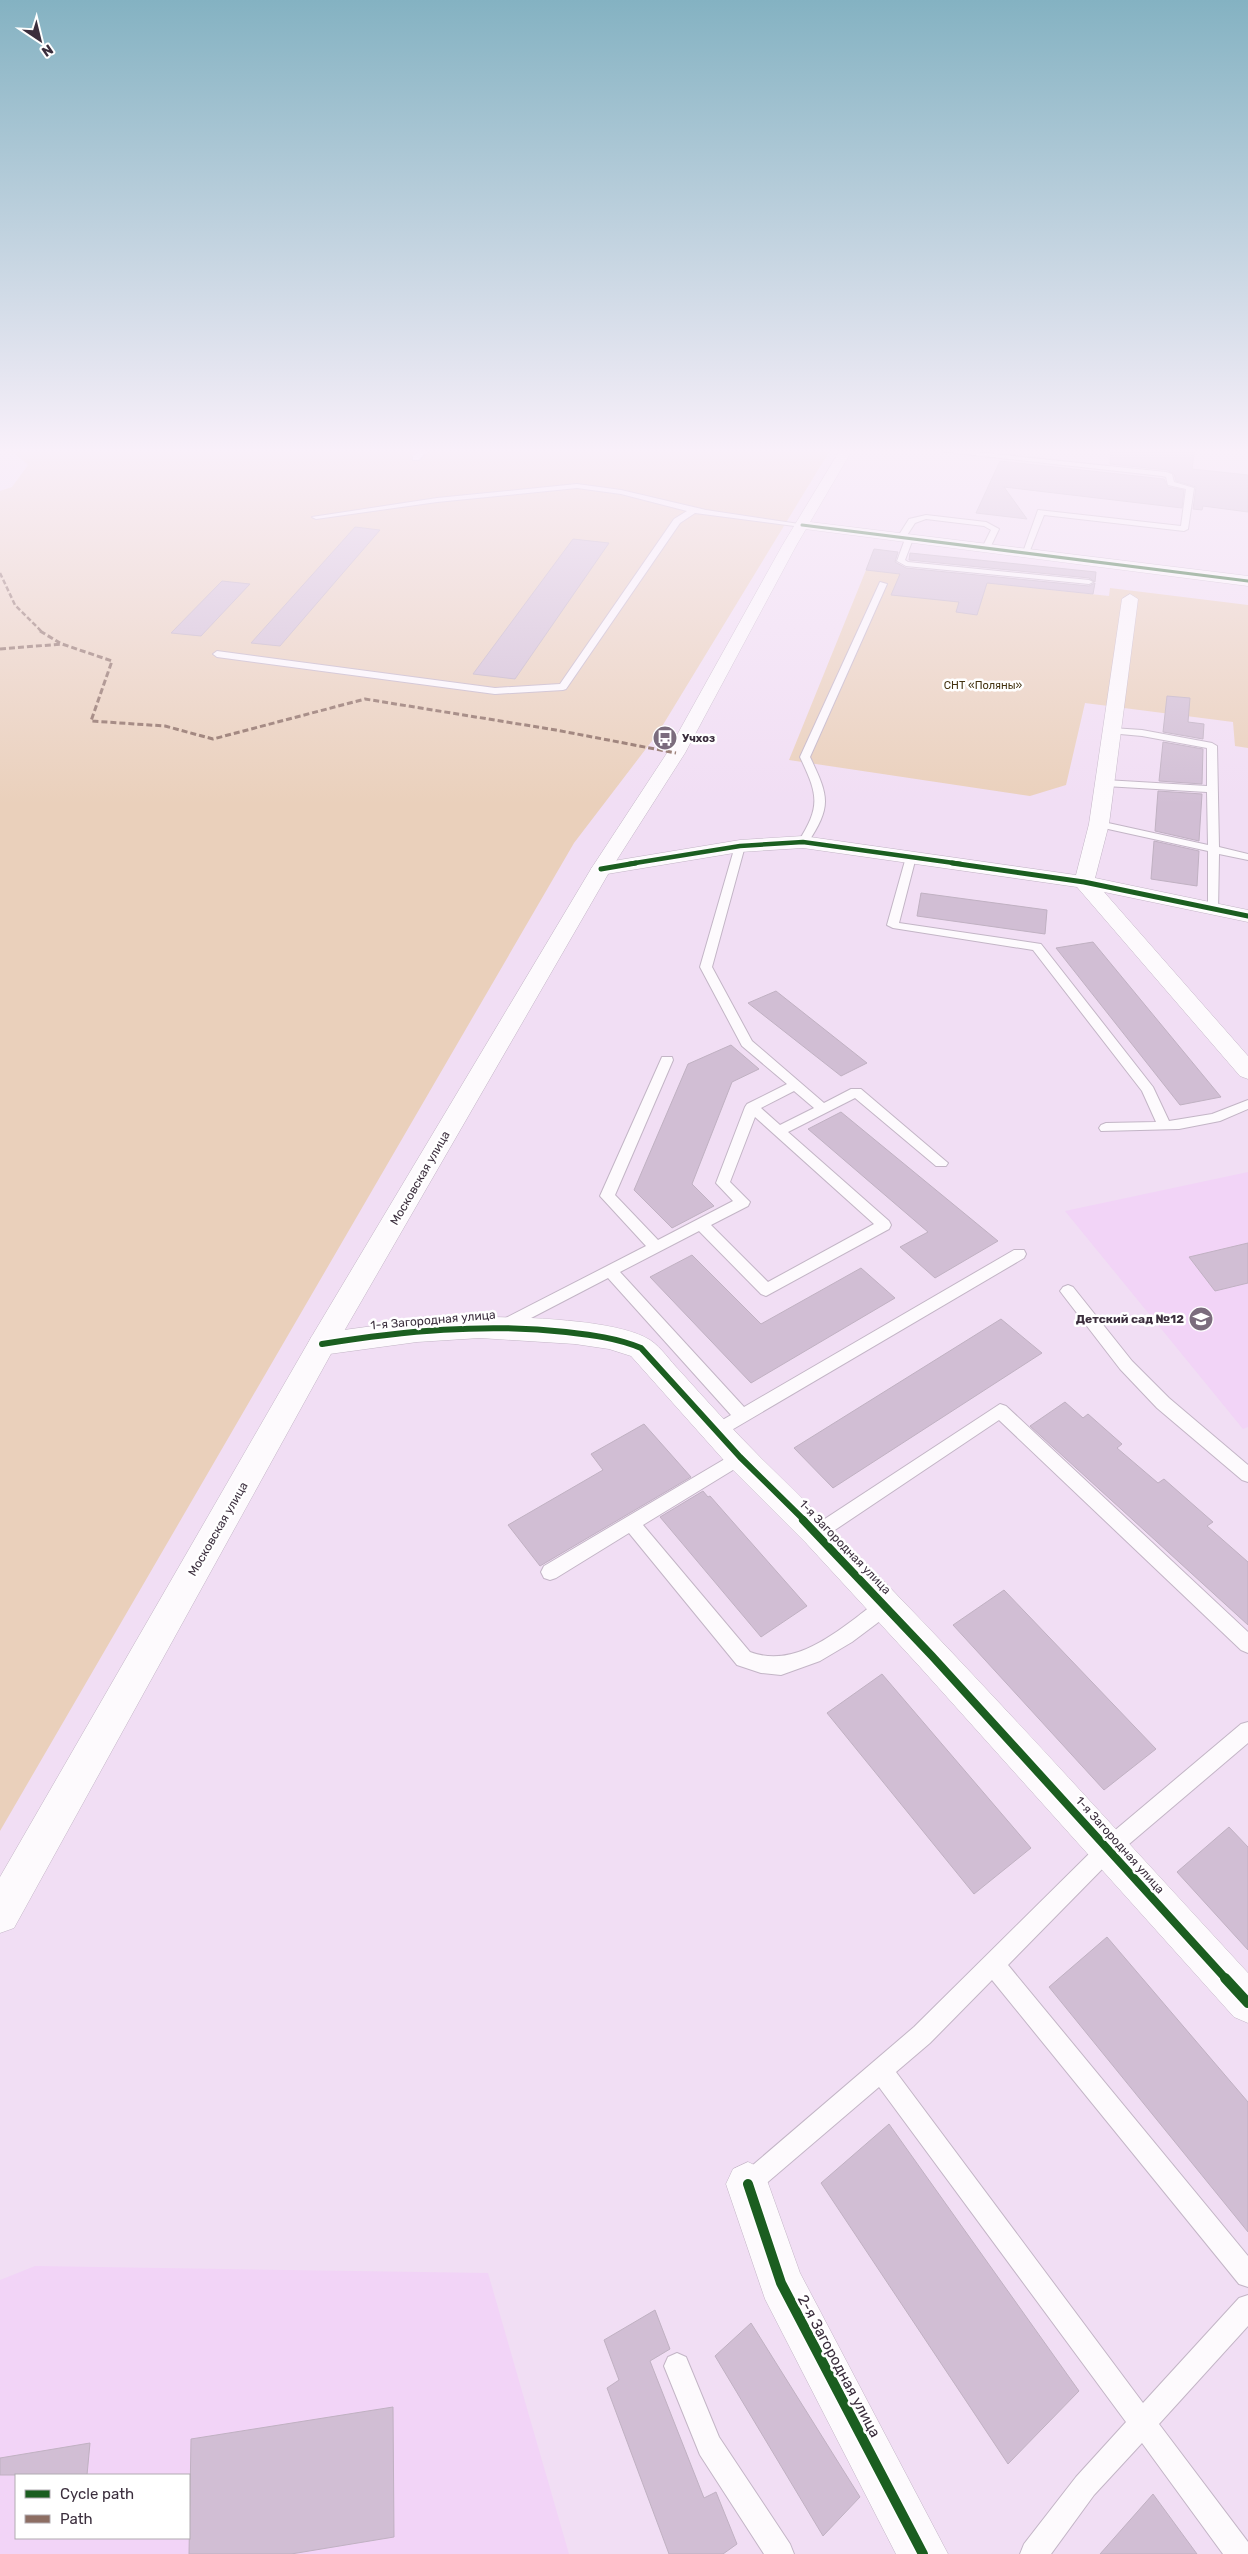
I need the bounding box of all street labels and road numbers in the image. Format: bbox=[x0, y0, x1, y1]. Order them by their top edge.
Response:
street label: Московская улица bbox=[387, 1128, 453, 1228]
street label: 1-я Загородная улица bbox=[370, 1308, 496, 1332]
street label: Московская улица bbox=[185, 1479, 251, 1579]
street label: 1-я Загородная улица bbox=[796, 1497, 894, 1597]
street label: 1-я Загородная улица bbox=[1073, 1794, 1167, 1896]
street label: 2-я Загородная улица bbox=[794, 2292, 884, 2440]

